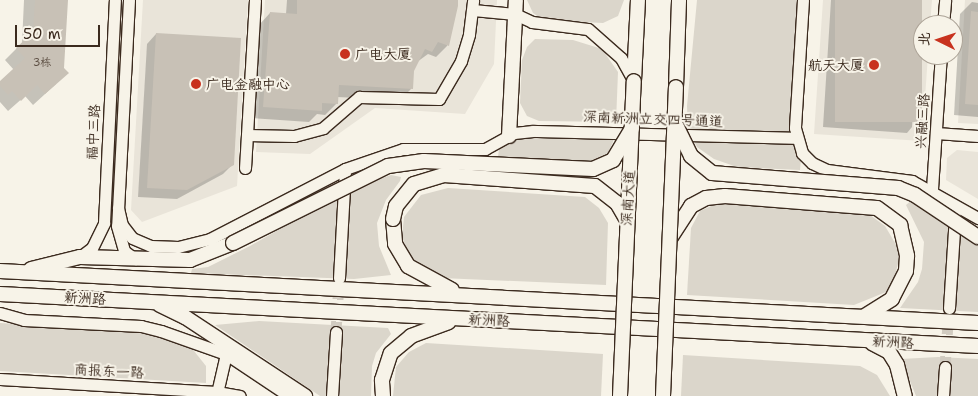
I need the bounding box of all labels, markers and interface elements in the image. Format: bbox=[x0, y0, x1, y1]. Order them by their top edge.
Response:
scale bar bbox=[18, 15, 102, 47]
north arrow bbox=[913, 15, 963, 65]
text: 50 m bbox=[23, 24, 61, 44]
text: 北 bbox=[915, 31, 934, 47]
place label: 广电大厦 bbox=[355, 46, 411, 62]
marker: 广电大厦 bbox=[339, 48, 351, 60]
house number: 3栋 bbox=[33, 56, 51, 70]
place label: 航天大厦 bbox=[808, 57, 864, 73]
marker: 航天大厦 bbox=[868, 59, 880, 71]
place label: 广电金融中心 bbox=[206, 76, 290, 92]
marker: 广电金融中心 bbox=[190, 78, 202, 90]
street label: 兴融三路 bbox=[912, 92, 932, 150]
street label: 福中三路 bbox=[83, 104, 103, 160]
street label: 深南新洲立交四号通道 bbox=[583, 108, 723, 130]
street label: 深南大道 bbox=[618, 170, 638, 226]
street label: 新洲路 bbox=[64, 289, 106, 307]
street label: 新洲路 bbox=[468, 311, 510, 329]
street label: 新洲路 bbox=[872, 333, 914, 351]
street label: 商报东一路 bbox=[74, 361, 144, 381]

